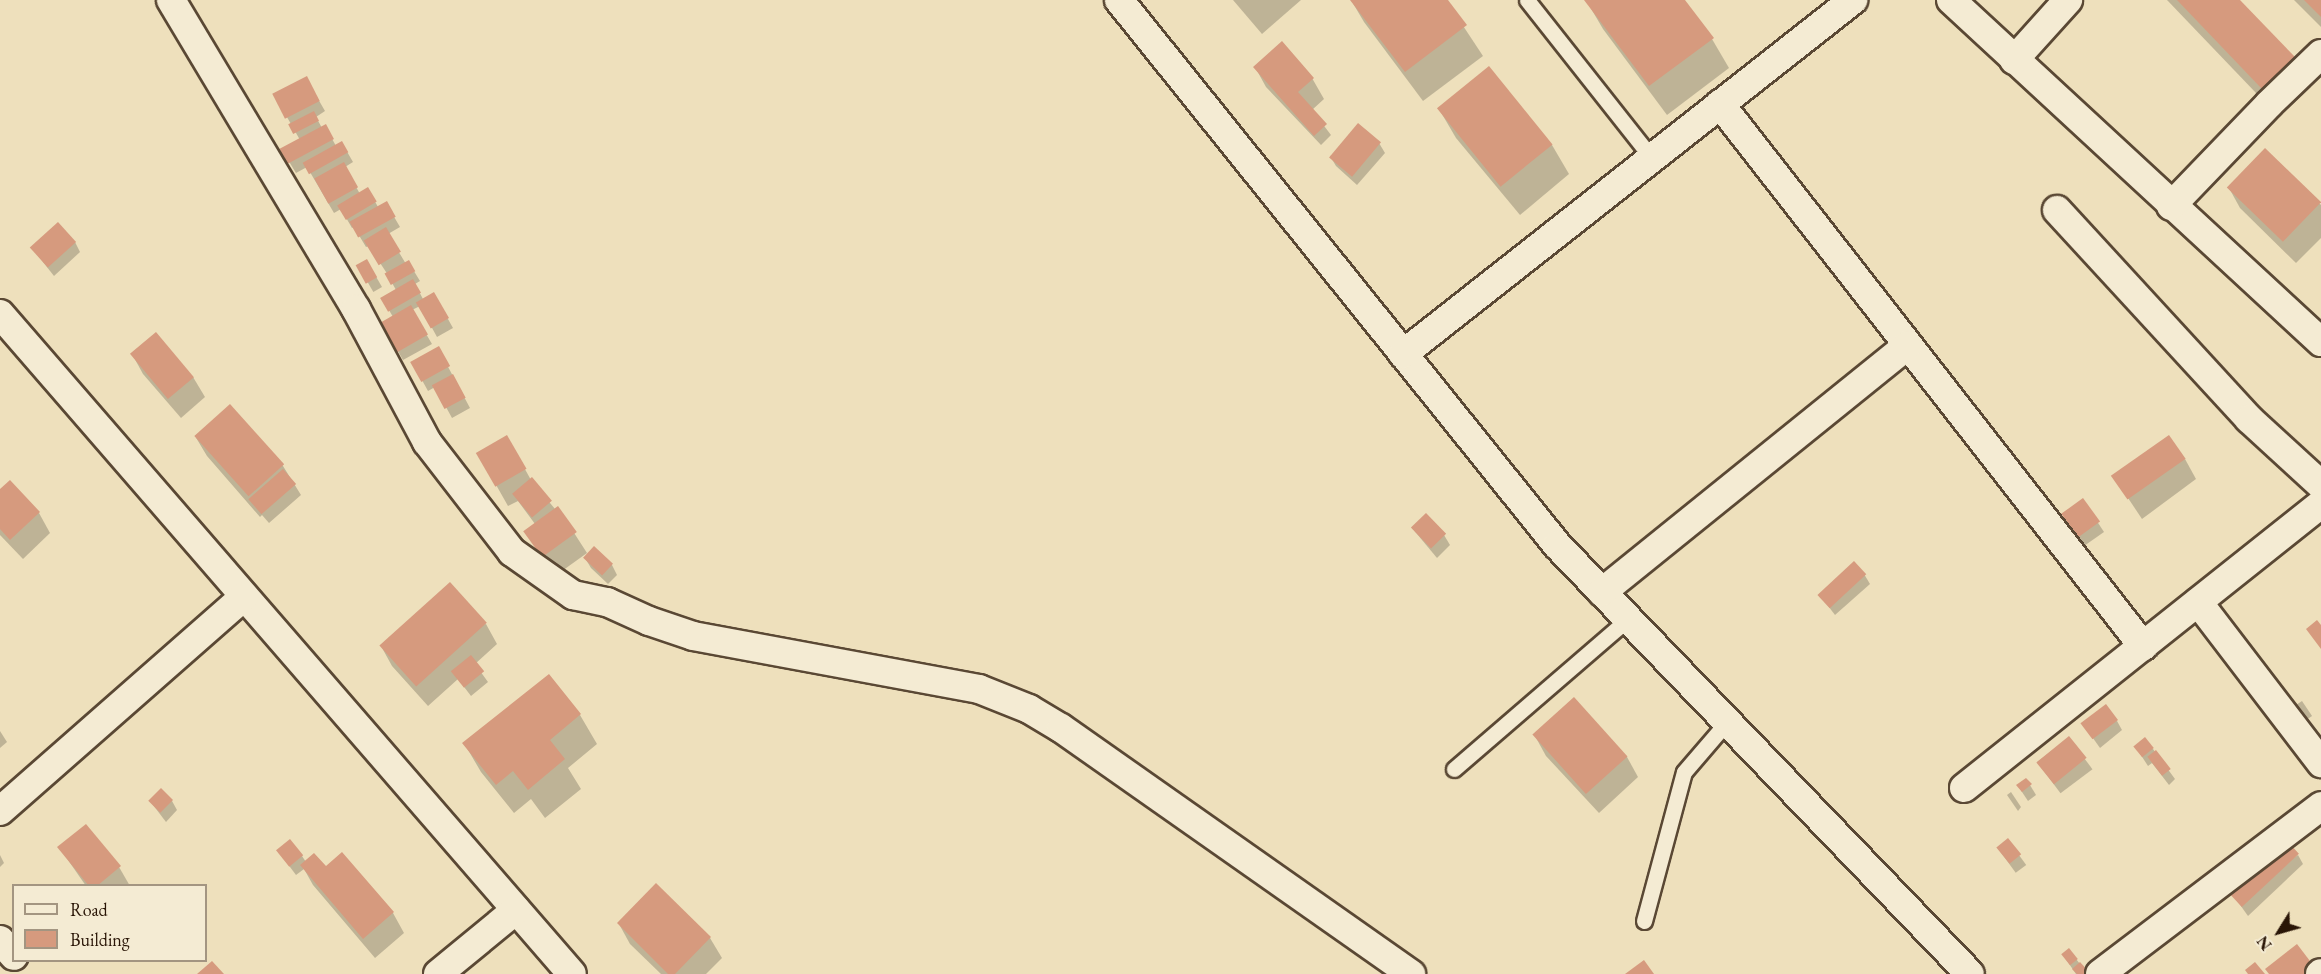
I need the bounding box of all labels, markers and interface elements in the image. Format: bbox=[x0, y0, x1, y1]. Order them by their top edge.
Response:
legend bbox=[12, 884, 207, 962]
text: Road bbox=[70, 898, 108, 921]
north arrow bbox=[2249, 902, 2309, 962]
text: Building bbox=[70, 928, 130, 951]
text: N bbox=[2252, 932, 2277, 955]

